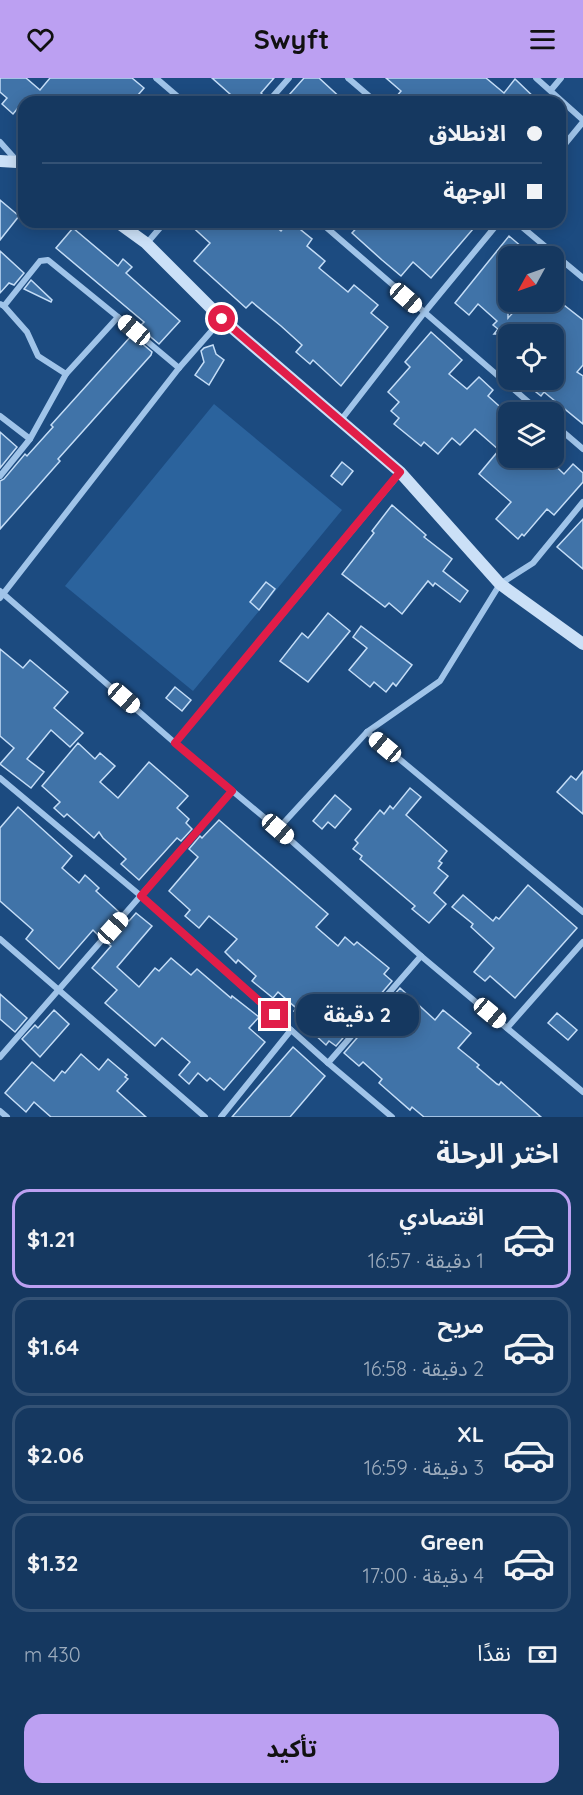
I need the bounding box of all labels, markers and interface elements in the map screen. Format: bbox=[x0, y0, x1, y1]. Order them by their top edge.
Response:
text: Swyft bbox=[254, 22, 329, 56]
icon: heart bbox=[24, 23, 57, 56]
icon: menu bbox=[526, 23, 559, 56]
text: الانطلاق bbox=[429, 119, 506, 147]
text: الوجهة bbox=[443, 177, 506, 205]
north arrow bbox=[498, 246, 564, 312]
map controls bbox=[498, 246, 564, 468]
car bbox=[387, 279, 425, 317]
route start bbox=[208, 305, 235, 332]
car bbox=[114, 312, 154, 348]
button: locate bbox=[498, 324, 564, 390]
button: layers bbox=[498, 402, 564, 468]
car bbox=[105, 679, 143, 717]
car bbox=[365, 729, 405, 765]
car bbox=[259, 810, 297, 848]
car bbox=[94, 909, 132, 947]
callout: 2 دقيقة bbox=[296, 994, 419, 1036]
car bbox=[470, 995, 510, 1031]
route end bbox=[261, 1001, 288, 1028]
text: 2 دقيقة bbox=[324, 1002, 391, 1027]
text: اختر الرحلة bbox=[436, 1136, 559, 1170]
text: اقتصادي bbox=[399, 1203, 484, 1231]
icon: car bbox=[502, 1212, 556, 1266]
text: $1.21 bbox=[27, 1225, 75, 1253]
text: 1 دقيقة · 16:57 bbox=[368, 1248, 484, 1273]
text: مريح bbox=[438, 1311, 484, 1339]
icon: car bbox=[502, 1320, 556, 1374]
text: $1.64 bbox=[27, 1333, 79, 1361]
text: 2 دقيقة · 16:58 bbox=[363, 1356, 484, 1381]
text: XL bbox=[457, 1420, 484, 1448]
icon: car bbox=[502, 1428, 556, 1482]
text: $2.06 bbox=[27, 1441, 84, 1469]
text: 3 دقيقة · 16:59 bbox=[364, 1455, 484, 1480]
text: Green bbox=[421, 1528, 484, 1556]
icon: car bbox=[502, 1536, 556, 1590]
text: $1.32 bbox=[27, 1549, 79, 1577]
text: 4 دقيقة · 17:00 bbox=[362, 1563, 484, 1588]
icon: cash bbox=[526, 1638, 559, 1671]
text: نقدًا bbox=[477, 1639, 511, 1667]
text: 430 m bbox=[24, 1642, 81, 1667]
button: تأكيد bbox=[24, 1714, 559, 1783]

